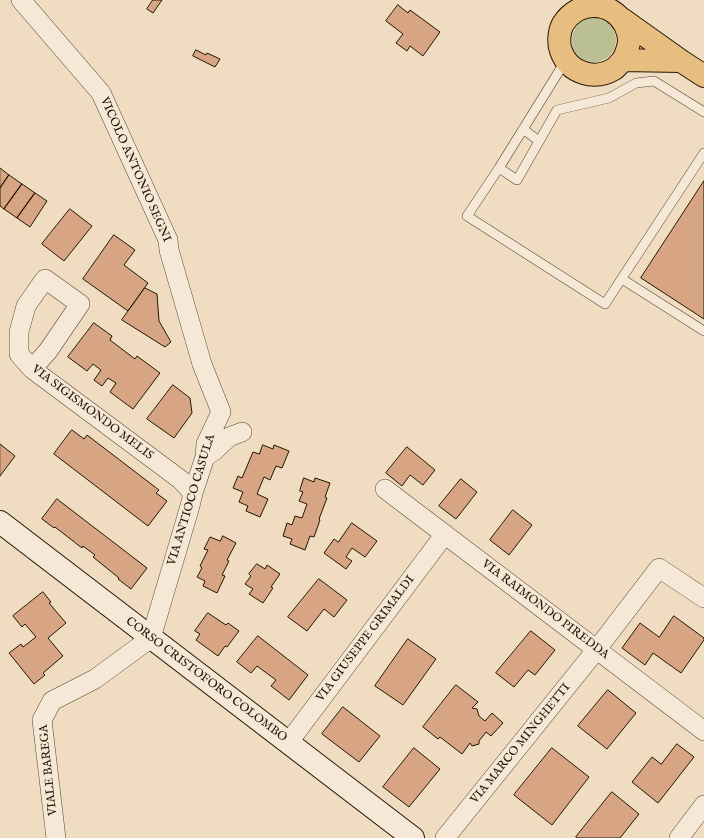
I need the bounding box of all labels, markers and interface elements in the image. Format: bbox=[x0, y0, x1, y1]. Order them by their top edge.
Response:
street label: VICOLO ANTONIO SEGNI bbox=[97, 95, 173, 245]
street label: VIA SIGISMONDO MELIS bbox=[28, 362, 156, 464]
street label: VIA ANTIOCO CASULA bbox=[165, 433, 219, 567]
street label: VIA RAIMONDO PIREDDA bbox=[478, 557, 612, 663]
street label: VIA GIUSEPPE GRIMALDI bbox=[314, 573, 418, 705]
street label: CORSO CRISTOFORO COLOMBO bbox=[122, 615, 290, 745]
street label: VIA MARCO MINGHETTI bbox=[468, 681, 574, 807]
street label: VIALE BAREGA bbox=[37, 724, 61, 816]

